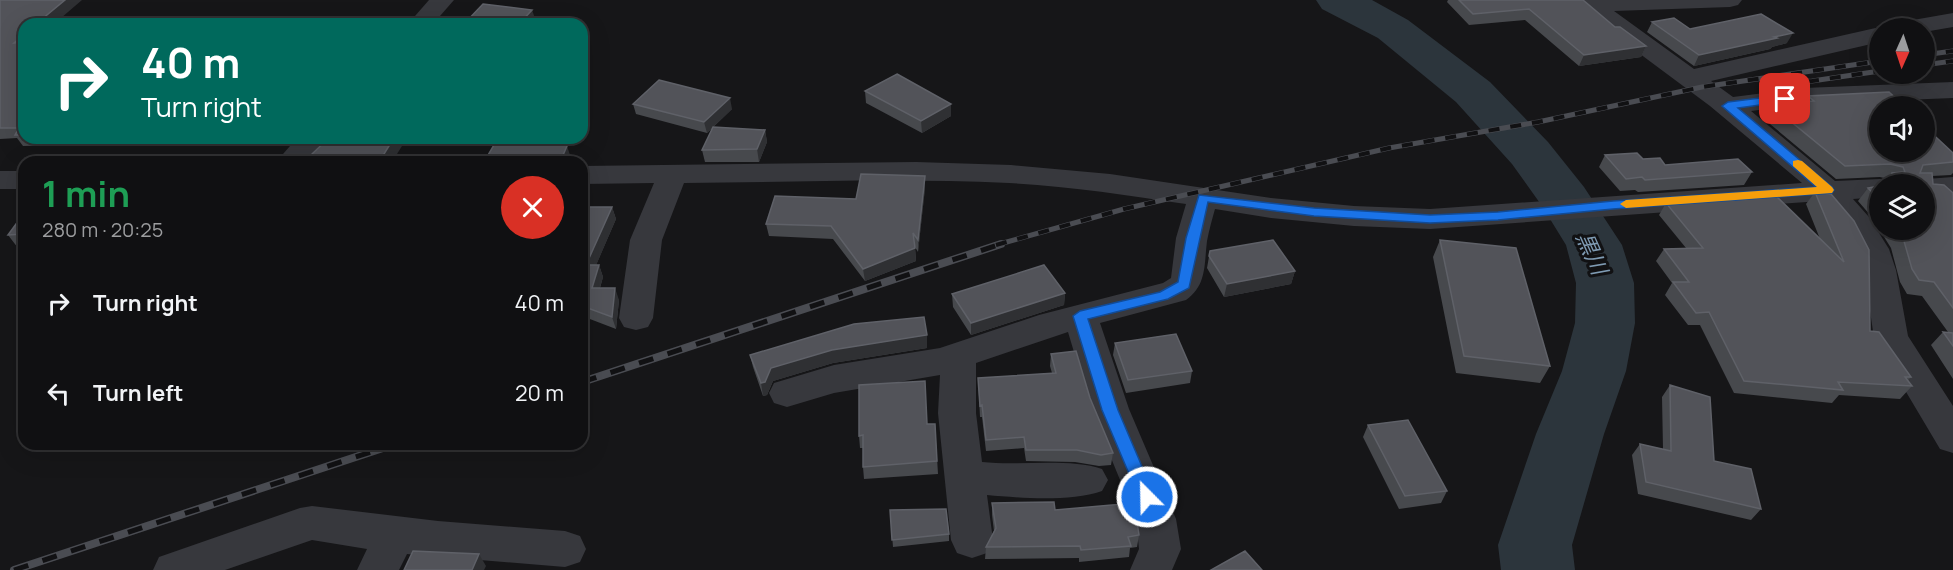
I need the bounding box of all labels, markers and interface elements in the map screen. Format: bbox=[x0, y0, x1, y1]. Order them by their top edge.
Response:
north arrow bbox=[1869, 18, 1935, 84]
map controls bbox=[1869, 18, 1935, 240]
text: 40 m bbox=[141, 33, 240, 91]
icon: right bbox=[42, 42, 120, 120]
pin bbox=[1759, 73, 1810, 124]
icon: arrive bbox=[1768, 82, 1801, 115]
text: Turn right bbox=[141, 88, 262, 125]
button: sound bbox=[1869, 96, 1935, 162]
text: 1 min bbox=[42, 169, 130, 218]
button: layers bbox=[1869, 174, 1935, 240]
button: close bbox=[501, 176, 564, 239]
text: 280 m · 20:25 bbox=[42, 216, 163, 243]
water label: 黒川 bbox=[1569, 227, 1615, 281]
icon: right bbox=[42, 287, 75, 320]
text: Turn right bbox=[93, 288, 198, 318]
text: 40 m bbox=[515, 288, 564, 318]
icon: left bbox=[42, 377, 75, 410]
text: Turn left bbox=[93, 378, 183, 408]
text: 20 m bbox=[515, 378, 564, 408]
position arrow bbox=[1115, 465, 1179, 529]

